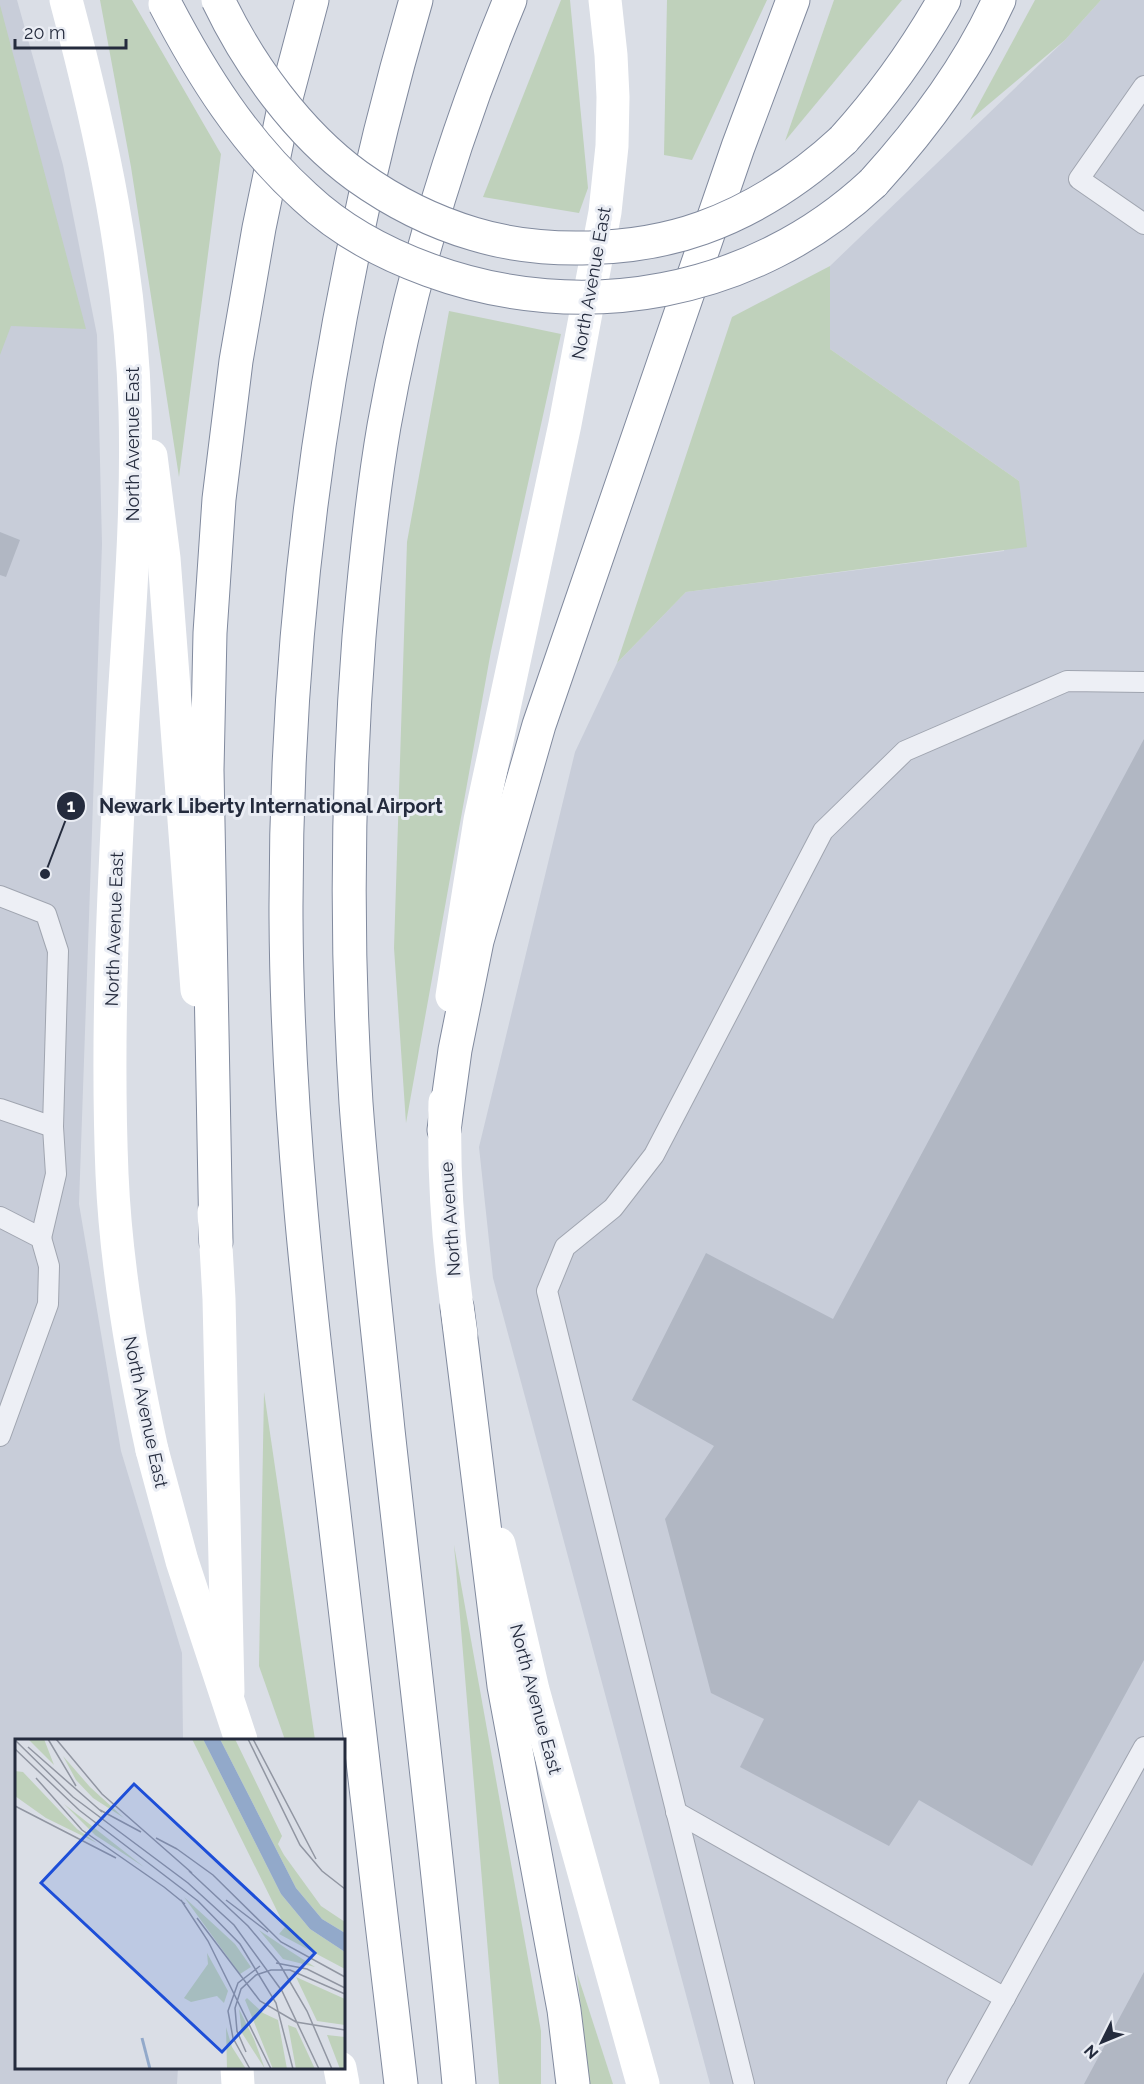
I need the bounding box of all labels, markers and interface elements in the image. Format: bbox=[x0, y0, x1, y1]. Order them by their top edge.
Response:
scale bar bbox=[15, 12, 126, 50]
text: 20 m bbox=[24, 22, 66, 43]
street label: North Avenue East bbox=[567, 205, 615, 361]
street label: North Avenue East bbox=[122, 367, 143, 521]
callout: Newark Liberty International Airport bbox=[56, 787, 456, 825]
text: Newark Liberty International Airport bbox=[99, 794, 443, 818]
text: 1 bbox=[67, 795, 76, 816]
street label: North Avenue East bbox=[101, 851, 127, 1007]
street label: North Avenue bbox=[436, 1161, 464, 1277]
street label: North Avenue East bbox=[120, 1334, 172, 1490]
street label: North Avenue East bbox=[506, 1622, 566, 1776]
inset map bbox=[15, 1739, 345, 2069]
north arrow bbox=[1072, 2012, 1132, 2072]
text: N bbox=[1080, 2041, 1103, 2063]

